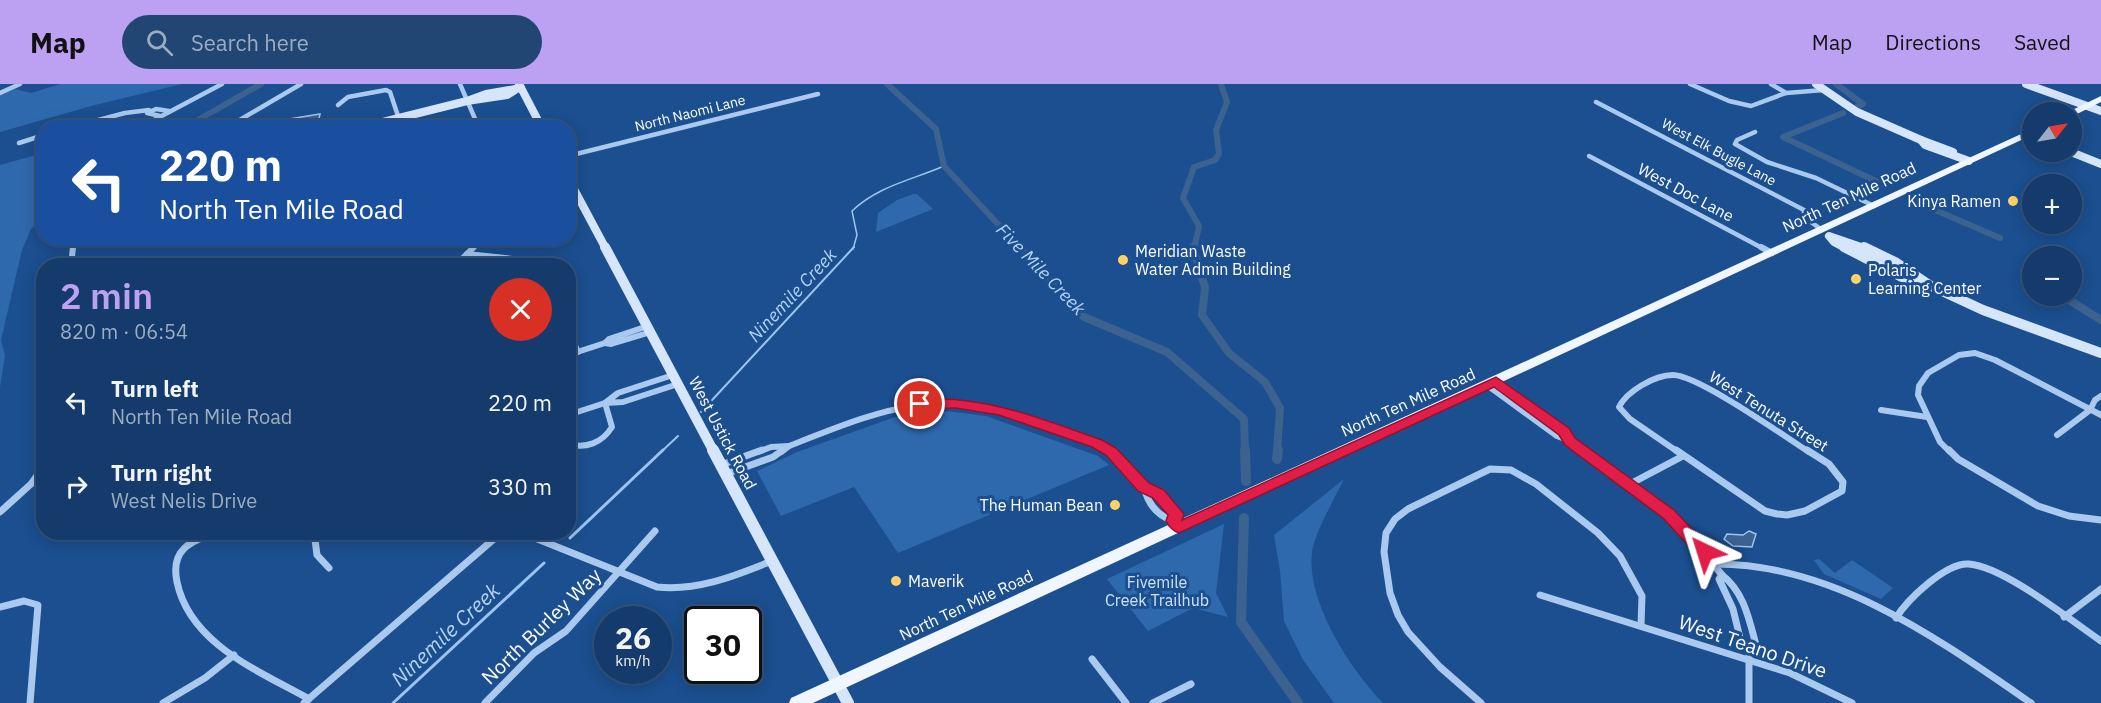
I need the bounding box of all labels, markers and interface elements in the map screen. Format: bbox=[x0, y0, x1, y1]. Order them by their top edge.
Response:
search box bbox=[122, 15, 542, 69]
text: Map bbox=[30, 24, 86, 61]
icon: search bbox=[143, 26, 176, 59]
text: Search here bbox=[191, 28, 309, 57]
text: Map bbox=[1812, 28, 1852, 56]
text: Directions bbox=[1885, 28, 1981, 56]
text: Saved bbox=[2014, 28, 2071, 56]
street label: North Naomi Lane bbox=[633, 90, 748, 135]
north arrow bbox=[2022, 102, 2082, 162]
map controls bbox=[2022, 102, 2082, 306]
street label: West Elk Bugle Lane bbox=[1659, 114, 1780, 190]
text: 220 m bbox=[159, 138, 282, 193]
icon: left bbox=[60, 144, 138, 222]
street label: North Ten Mile Road bbox=[1779, 157, 1919, 237]
street label: West Doc Lane bbox=[1635, 158, 1738, 226]
button: + bbox=[2022, 174, 2082, 234]
text: North Ten Mile Road bbox=[159, 191, 404, 226]
place label: Kinya Ramen bbox=[1907, 191, 2001, 211]
marker: Kinya Ramen bbox=[2006, 194, 2020, 208]
water label: Five Mile Creek bbox=[992, 218, 1091, 320]
place label: Meridian Waste Water Admin Building bbox=[1135, 241, 1291, 279]
water label: Ninemile Creek bbox=[743, 243, 842, 347]
button: − bbox=[2022, 246, 2082, 306]
marker: Meridian Waste Water Admin Building bbox=[1116, 253, 1130, 267]
place label: Polaris Learning Center bbox=[1868, 260, 1982, 298]
text: 2 min bbox=[60, 272, 153, 319]
marker: Polaris Learning Center bbox=[1849, 272, 1863, 286]
button: close bbox=[489, 278, 552, 341]
text: 820 m · 06:54 bbox=[60, 318, 188, 345]
street label: North Ten Mile Road bbox=[1338, 363, 1478, 441]
street label: West Tenuta Street bbox=[1706, 366, 1832, 456]
street label: West Ustick Road bbox=[685, 373, 761, 493]
text: Turn left bbox=[111, 374, 199, 403]
pin bbox=[894, 378, 945, 429]
icon: left bbox=[60, 386, 93, 419]
icon: arrive bbox=[903, 387, 936, 420]
text: 220 m bbox=[488, 388, 552, 417]
text: North Ten Mile Road bbox=[111, 403, 292, 430]
text: Turn right bbox=[111, 458, 212, 487]
icon: right bbox=[60, 470, 93, 503]
text: 330 m bbox=[488, 472, 552, 501]
text: West Nelis Drive bbox=[111, 487, 257, 514]
place label: The Human Bean bbox=[980, 495, 1103, 515]
marker: The Human Bean bbox=[1108, 498, 1122, 512]
position arrow bbox=[1673, 520, 1737, 584]
street label: North Burley Way bbox=[475, 562, 607, 690]
street label: North Ten Mile Road bbox=[896, 565, 1036, 645]
place label: Maverik bbox=[908, 571, 965, 591]
park label: Fivemile Creek Trailhub bbox=[1105, 572, 1209, 610]
marker: Maverik bbox=[889, 574, 903, 588]
water label: Ninemile Creek bbox=[384, 575, 506, 692]
speed limit sign: 30 bbox=[684, 606, 762, 684]
street label: West Teano Drive bbox=[1675, 608, 1831, 684]
text: 26 bbox=[615, 618, 651, 657]
text: km/h bbox=[615, 651, 651, 670]

